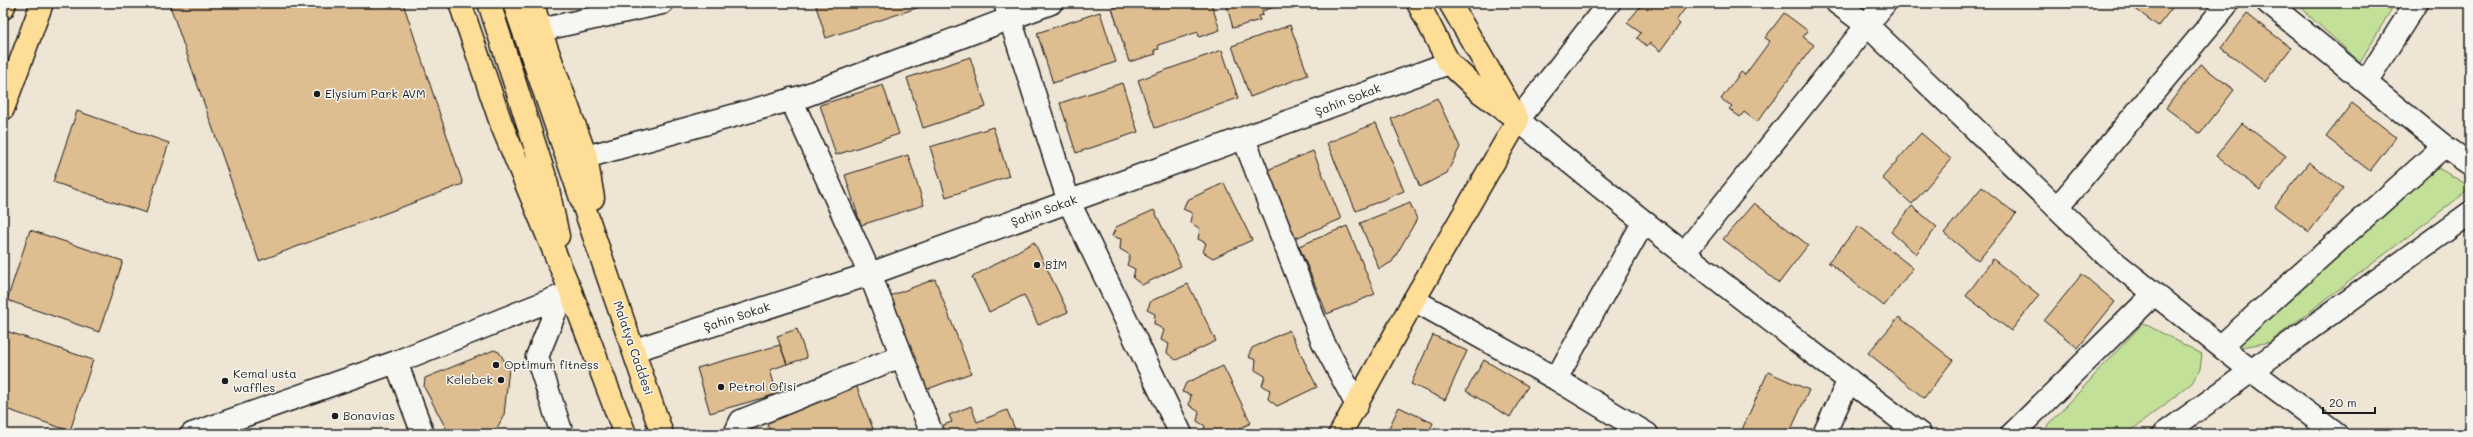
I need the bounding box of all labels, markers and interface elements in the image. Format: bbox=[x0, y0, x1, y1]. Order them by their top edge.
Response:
street label: Şahin Sokak bbox=[1312, 79, 1383, 119]
place label: Elysium Park AVM bbox=[325, 85, 425, 101]
marker: Elysium Park AVM bbox=[312, 89, 322, 99]
street label: Şahin Sokak bbox=[1008, 191, 1079, 229]
place label: BİM bbox=[1045, 256, 1067, 272]
marker: BİM bbox=[1032, 260, 1042, 270]
street label: Malatya Caddesi bbox=[610, 298, 658, 397]
street label: Şahin Sokak bbox=[701, 298, 772, 334]
place label: Optimum fitness bbox=[504, 356, 599, 372]
marker: Optimum fitness bbox=[491, 360, 501, 370]
place label: Kemal usta waffles bbox=[233, 365, 297, 395]
place label: Kelebek bbox=[446, 371, 493, 387]
marker: Kelebek bbox=[496, 375, 506, 385]
marker: Kemal usta waffles bbox=[220, 376, 230, 386]
place label: Petrol Ofisi bbox=[729, 378, 796, 394]
marker: Petrol Ofisi bbox=[716, 382, 726, 392]
scale bar bbox=[2323, 389, 2375, 415]
text: 20 m bbox=[2329, 394, 2357, 410]
place label: Bonavias bbox=[343, 407, 395, 423]
marker: Bonavias bbox=[330, 411, 340, 421]

